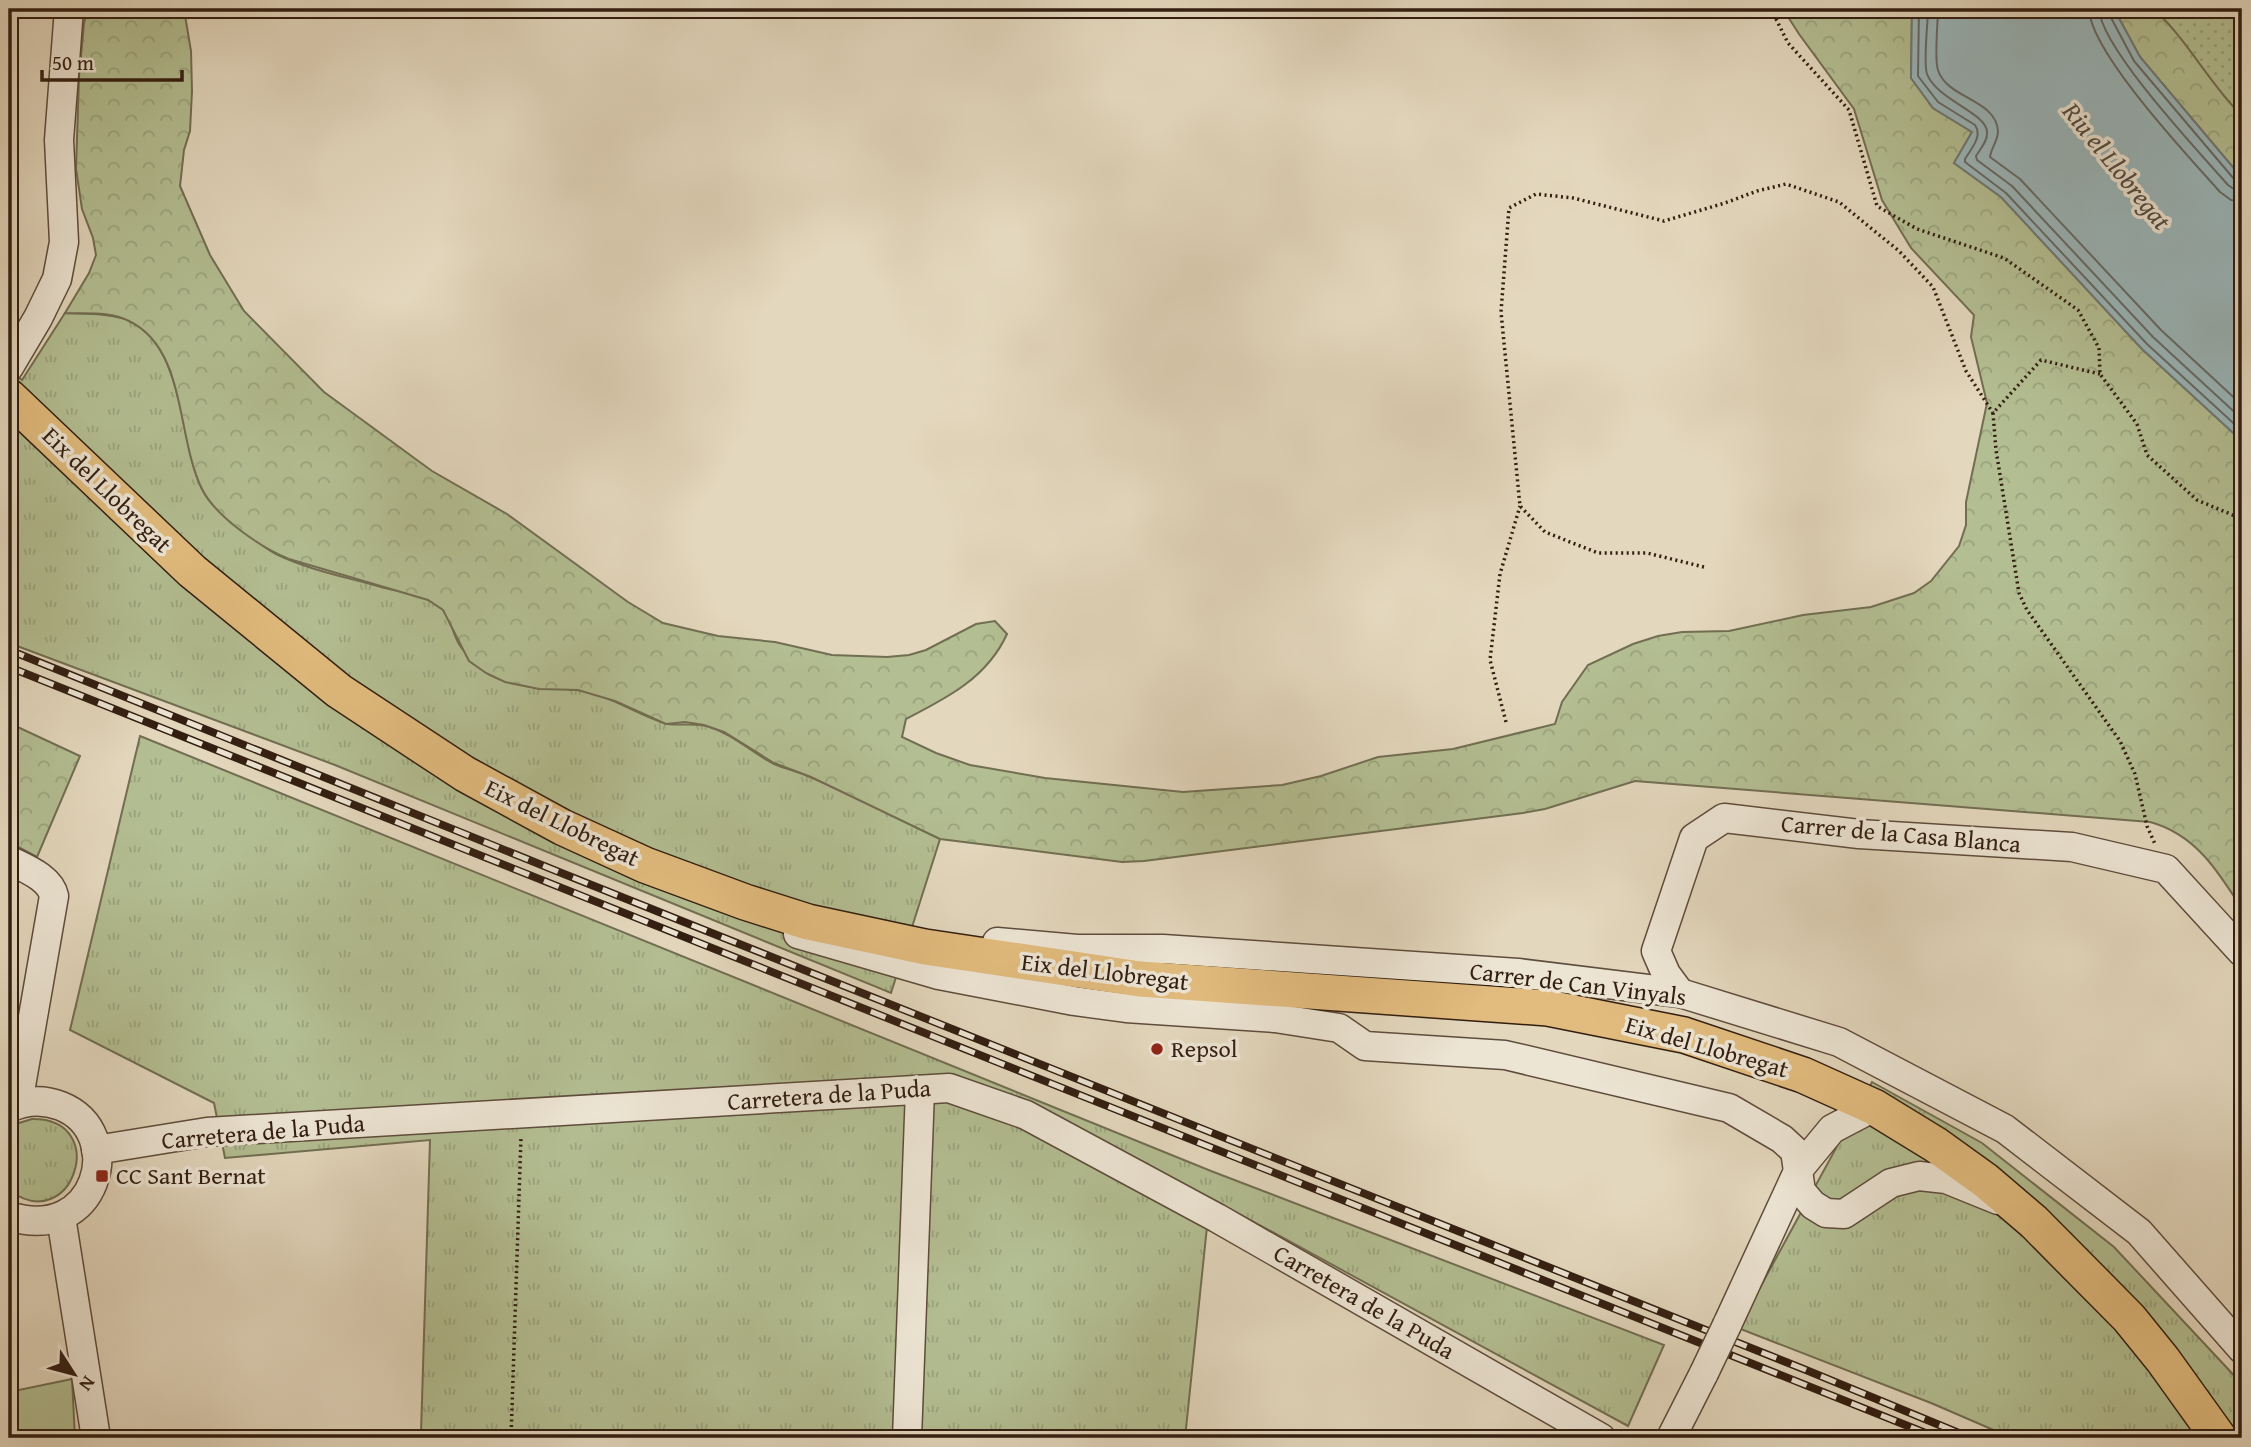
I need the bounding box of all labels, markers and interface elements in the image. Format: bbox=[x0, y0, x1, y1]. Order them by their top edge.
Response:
scale bar bbox=[42, 38, 182, 82]
text: 50 m bbox=[52, 47, 94, 78]
water label: Riu el Llobregat bbox=[2053, 93, 2182, 239]
street label: Eix del Llobregat bbox=[35, 419, 180, 561]
street label: Eix del Llobregat bbox=[479, 770, 646, 875]
street label: Carrer de la Casa Blanca bbox=[1780, 806, 2023, 861]
street label: Eix del Llobregat bbox=[1019, 944, 1191, 999]
street label: Carrer de Can Vinyals bbox=[1468, 953, 1688, 1014]
street label: Eix del Llobregat bbox=[1622, 1007, 1793, 1087]
place label: Repsol bbox=[1171, 1031, 1238, 1066]
marker: Repsol bbox=[1149, 1041, 1165, 1057]
street label: Carretera de la Puda bbox=[726, 1070, 933, 1119]
street label: Carretera de la Puda bbox=[160, 1105, 367, 1158]
place label: CC Sant Bernat bbox=[116, 1158, 266, 1193]
marker: CC Sant Bernat bbox=[94, 1168, 110, 1184]
street label: Carretera de la Puda bbox=[1267, 1235, 1462, 1368]
north arrow bbox=[38, 1338, 108, 1408]
text: N bbox=[73, 1371, 103, 1398]

